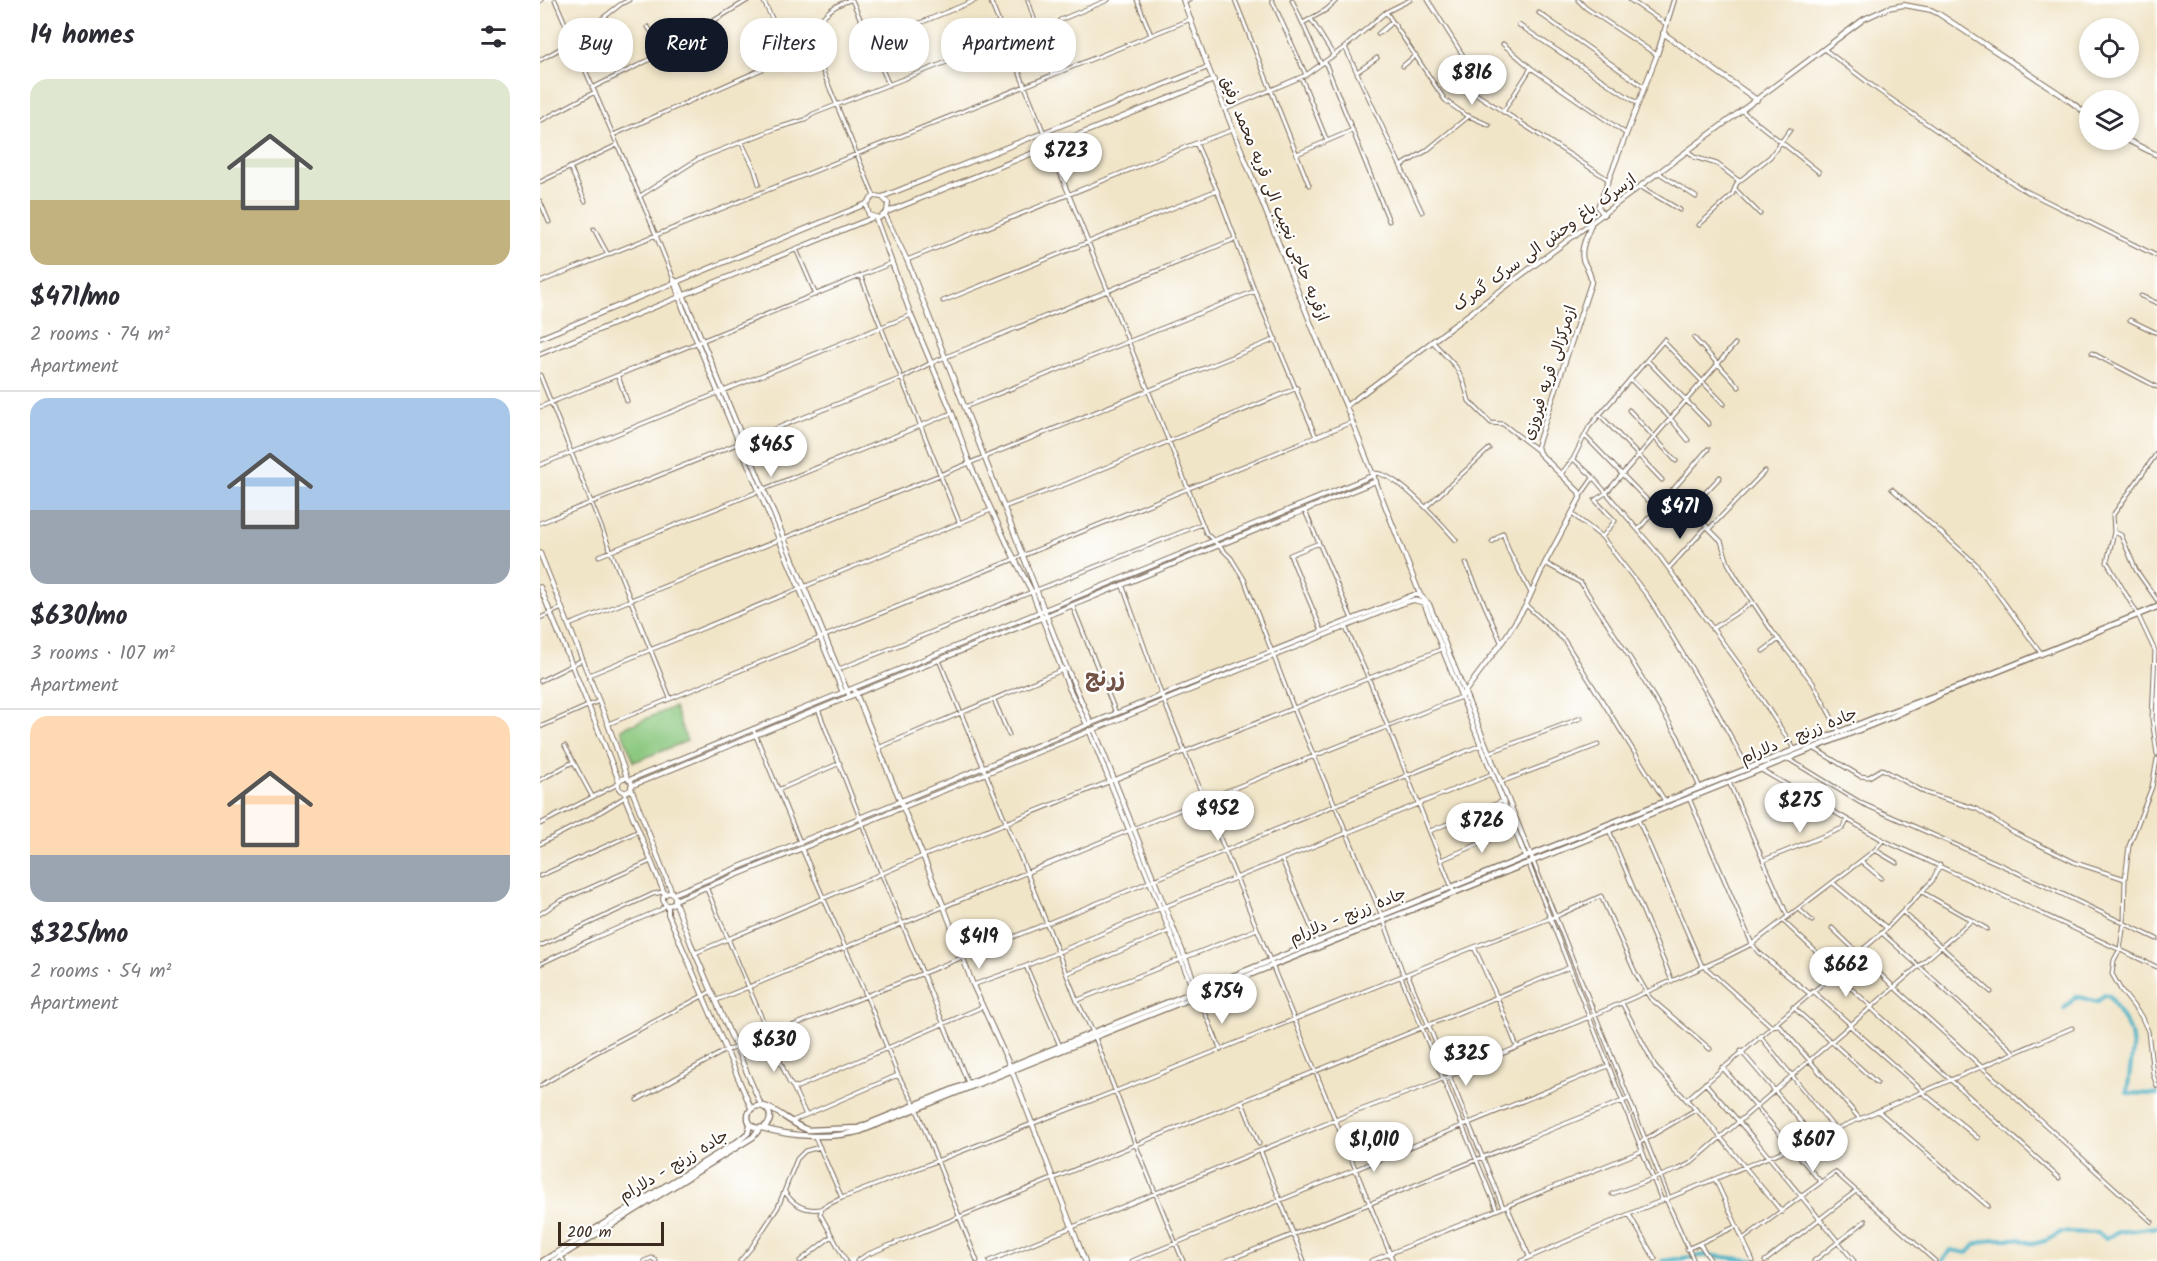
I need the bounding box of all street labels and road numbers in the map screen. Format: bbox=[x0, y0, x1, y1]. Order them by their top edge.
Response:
street label: ازقریه حاجی نجیب الی قریه محمد رفیق bbox=[1213, 73, 1335, 325]
street label: ازسرک باغ وحش الی سرک گمرک bbox=[1448, 168, 1642, 318]
street label: ازمرکزالی قریه فیروزی bbox=[1516, 302, 1584, 444]
street label: جاده زرنج - دلارام bbox=[1737, 701, 1861, 771]
street label: جاده زرنج - دلارام bbox=[1286, 881, 1410, 951]
street label: جاده زرنج - دلارام bbox=[614, 1123, 734, 1209]

